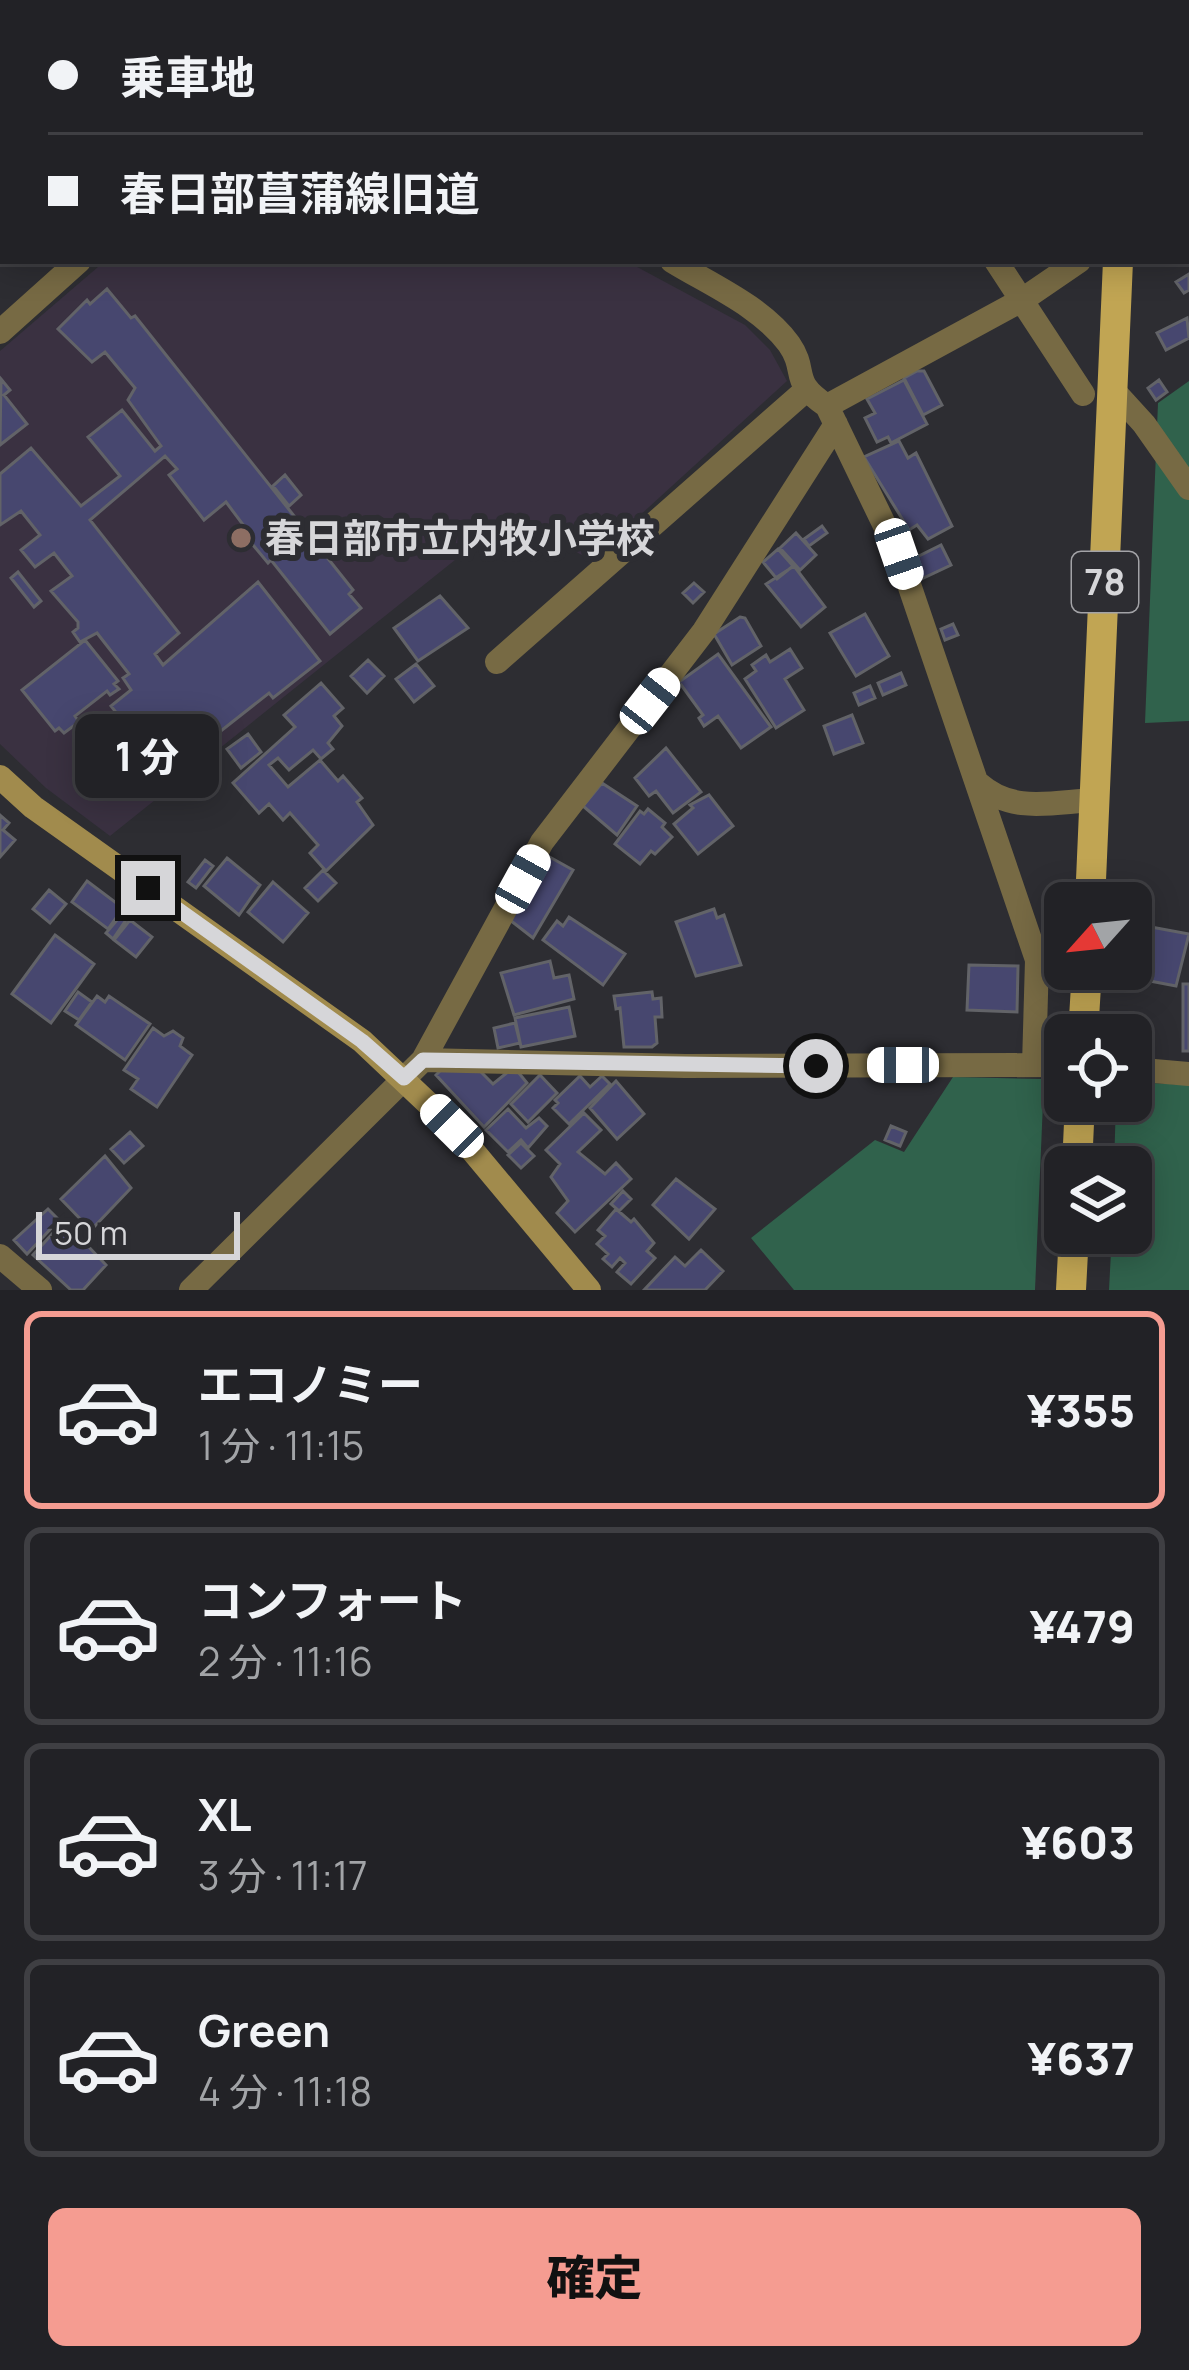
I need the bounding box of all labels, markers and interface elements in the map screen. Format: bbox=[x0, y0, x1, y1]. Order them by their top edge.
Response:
text: 乗車地 bbox=[120, 46, 255, 108]
text: 春日部菖蒲線旧道 bbox=[120, 162, 480, 224]
place label: 春日部市立内牧小学校 bbox=[265, 510, 655, 564]
car bbox=[870, 514, 928, 594]
marker: 春日部市立内牧小学校 bbox=[228, 525, 254, 551]
road number: 78 bbox=[1072, 552, 1138, 612]
car bbox=[614, 662, 686, 740]
callout: 1 分 bbox=[76, 714, 220, 798]
text: 1 分 bbox=[115, 729, 179, 783]
car bbox=[490, 839, 556, 919]
route end bbox=[121, 861, 175, 915]
north arrow bbox=[1044, 882, 1152, 990]
map controls bbox=[1044, 882, 1152, 1254]
button: locate bbox=[1044, 1014, 1152, 1122]
route start bbox=[789, 1039, 843, 1093]
car bbox=[867, 1047, 939, 1083]
car bbox=[414, 1088, 490, 1164]
button: layers bbox=[1044, 1146, 1152, 1254]
scale bar bbox=[36, 1206, 240, 1259]
text: 50 m bbox=[54, 1210, 128, 1255]
text: エコノミー bbox=[198, 1353, 423, 1415]
icon: car bbox=[54, 1356, 162, 1464]
text: ¥355 bbox=[1027, 1379, 1135, 1441]
text: 1 分 · 11:15 bbox=[198, 1418, 364, 1472]
text: コンフォート bbox=[198, 1569, 467, 1631]
icon: car bbox=[54, 1572, 162, 1680]
text: ¥479 bbox=[1030, 1595, 1135, 1657]
text: 2 分 · 11:16 bbox=[198, 1634, 373, 1688]
text: XL bbox=[198, 1783, 252, 1845]
icon: car bbox=[54, 1788, 162, 1896]
text: ¥603 bbox=[1022, 1811, 1135, 1873]
text: 3 分 · 11:17 bbox=[198, 1848, 368, 1902]
text: Green bbox=[198, 1999, 330, 2061]
icon: car bbox=[54, 2004, 162, 2112]
text: ¥637 bbox=[1028, 2027, 1135, 2089]
text: 4 分 · 11:18 bbox=[198, 2064, 372, 2118]
button: 確定 bbox=[48, 2208, 1141, 2346]

